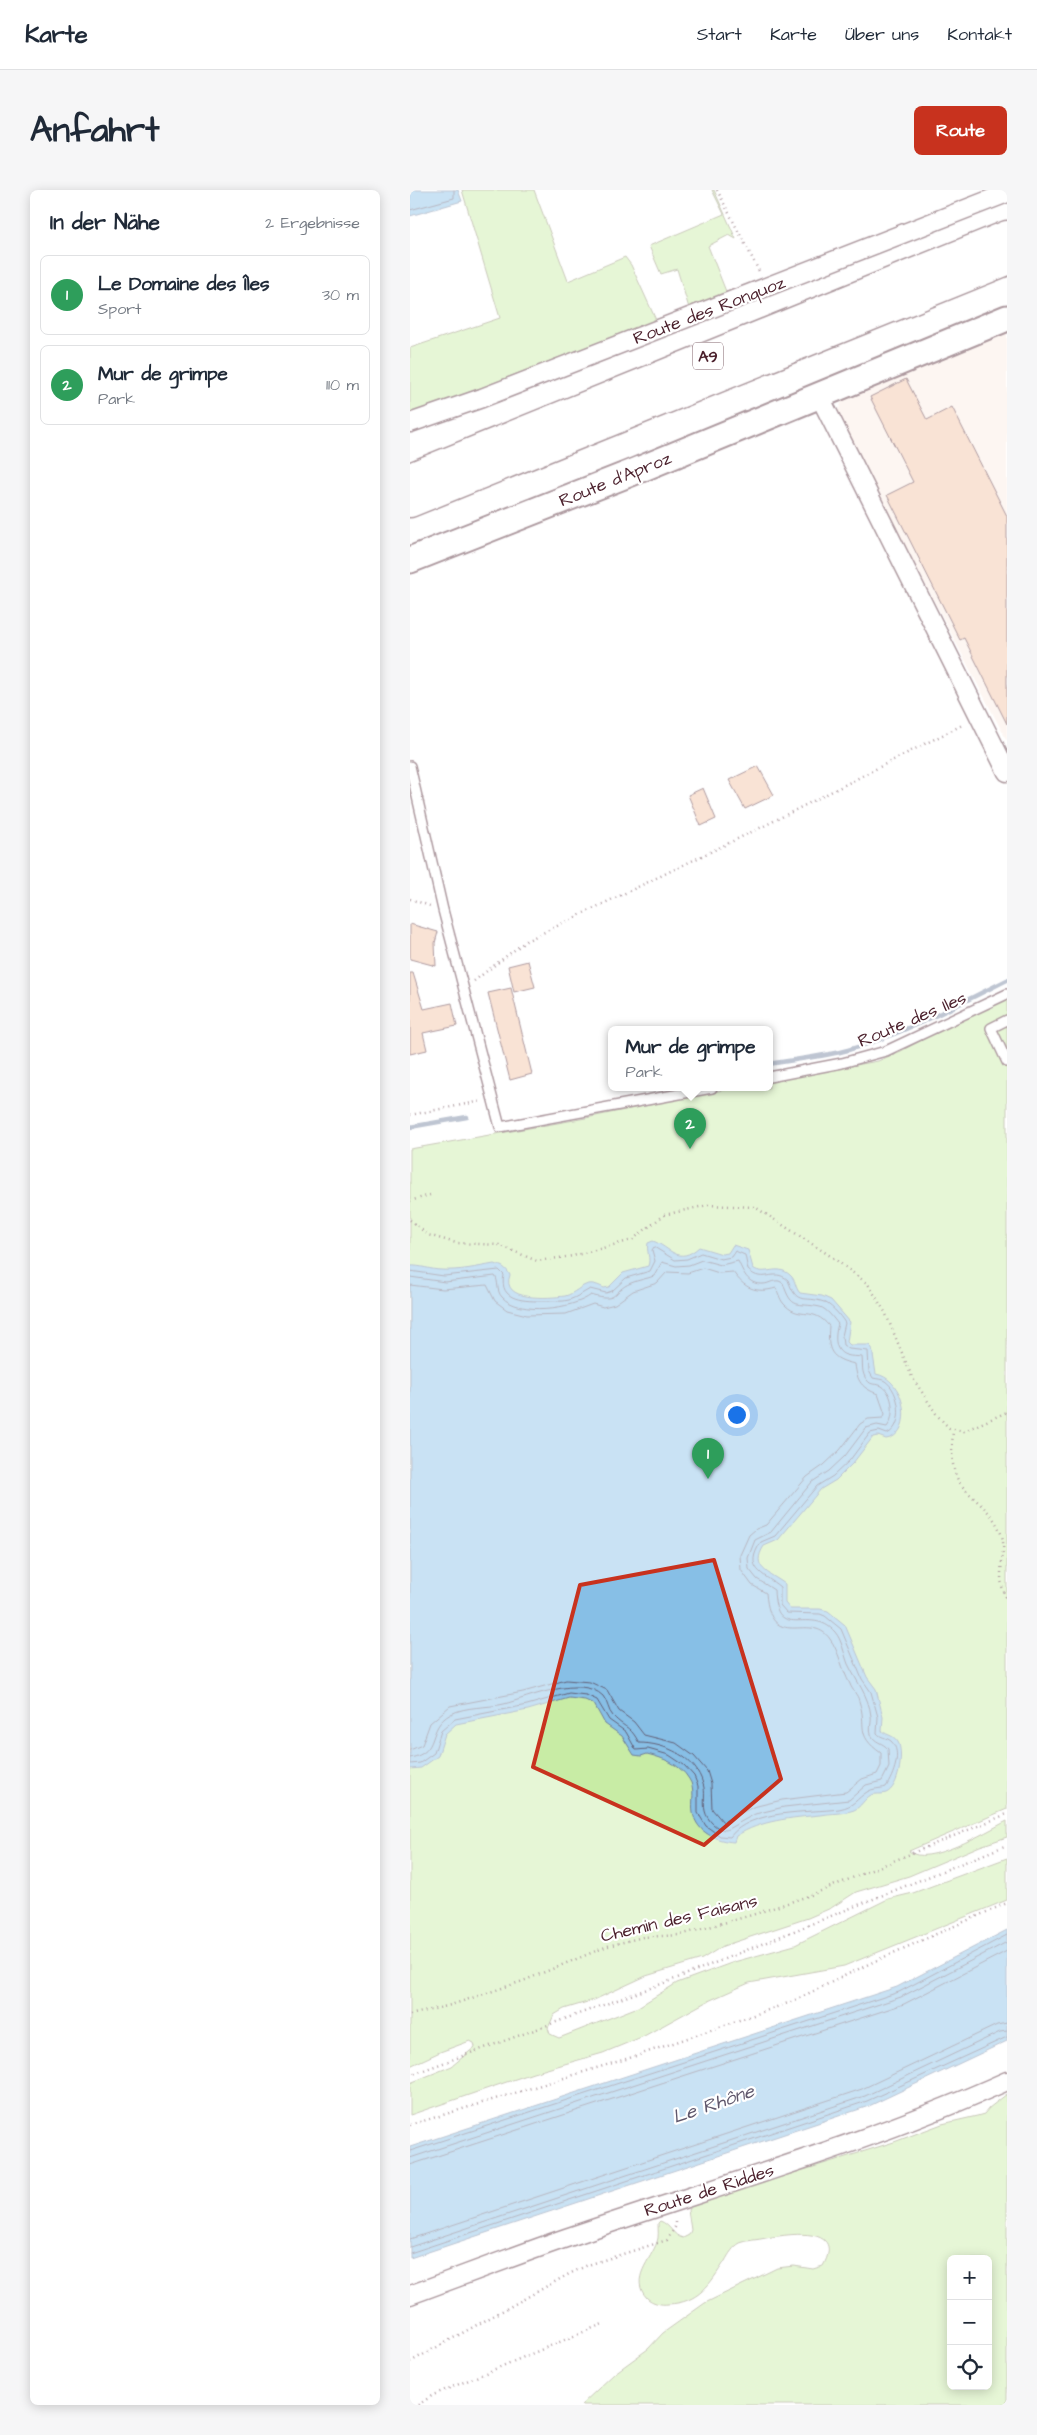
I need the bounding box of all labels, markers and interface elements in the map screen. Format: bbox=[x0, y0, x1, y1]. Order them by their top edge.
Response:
text: Karte bbox=[25, 18, 88, 52]
text: Start bbox=[697, 22, 742, 47]
text: Karte bbox=[770, 22, 817, 47]
text: Über uns bbox=[845, 22, 919, 47]
text: Kontakt bbox=[947, 22, 1012, 47]
text: Anfahrt bbox=[30, 106, 159, 155]
button: Route bbox=[914, 106, 1007, 155]
text: In der Nähe bbox=[50, 208, 160, 237]
text: 2 Ergebnisse bbox=[265, 212, 360, 234]
street label: Route des Ronquoz bbox=[630, 270, 789, 351]
text: Le Domaine des Îles bbox=[98, 271, 270, 298]
text: 1 bbox=[66, 284, 68, 306]
text: 30 m bbox=[322, 284, 359, 306]
text: Sport bbox=[98, 298, 141, 320]
road number: A9 bbox=[693, 343, 723, 370]
text: Mur de grimpe bbox=[98, 361, 228, 388]
text: 2 bbox=[62, 374, 72, 396]
text: 110 m bbox=[326, 374, 359, 396]
text: Park bbox=[98, 388, 135, 410]
street label: Route d'Aproz bbox=[555, 446, 675, 513]
street label: Route des Iles bbox=[854, 985, 970, 1054]
popup bbox=[608, 1026, 773, 1091]
text: Mur de grimpe bbox=[626, 1034, 755, 1061]
text: Park bbox=[626, 1061, 663, 1083]
pin: 2 bbox=[674, 1108, 706, 1149]
your location bbox=[724, 1402, 750, 1428]
pin: 1 bbox=[692, 1438, 724, 1479]
street label: Chemin des Faisans bbox=[598, 1888, 760, 1949]
water label: Le Rhône bbox=[669, 2077, 759, 2131]
street label: Route de Riddes bbox=[641, 2158, 777, 2223]
map controls bbox=[947, 2255, 992, 2390]
button: + bbox=[947, 2255, 992, 2300]
button: − bbox=[947, 2300, 992, 2345]
button: locate bbox=[947, 2345, 992, 2390]

